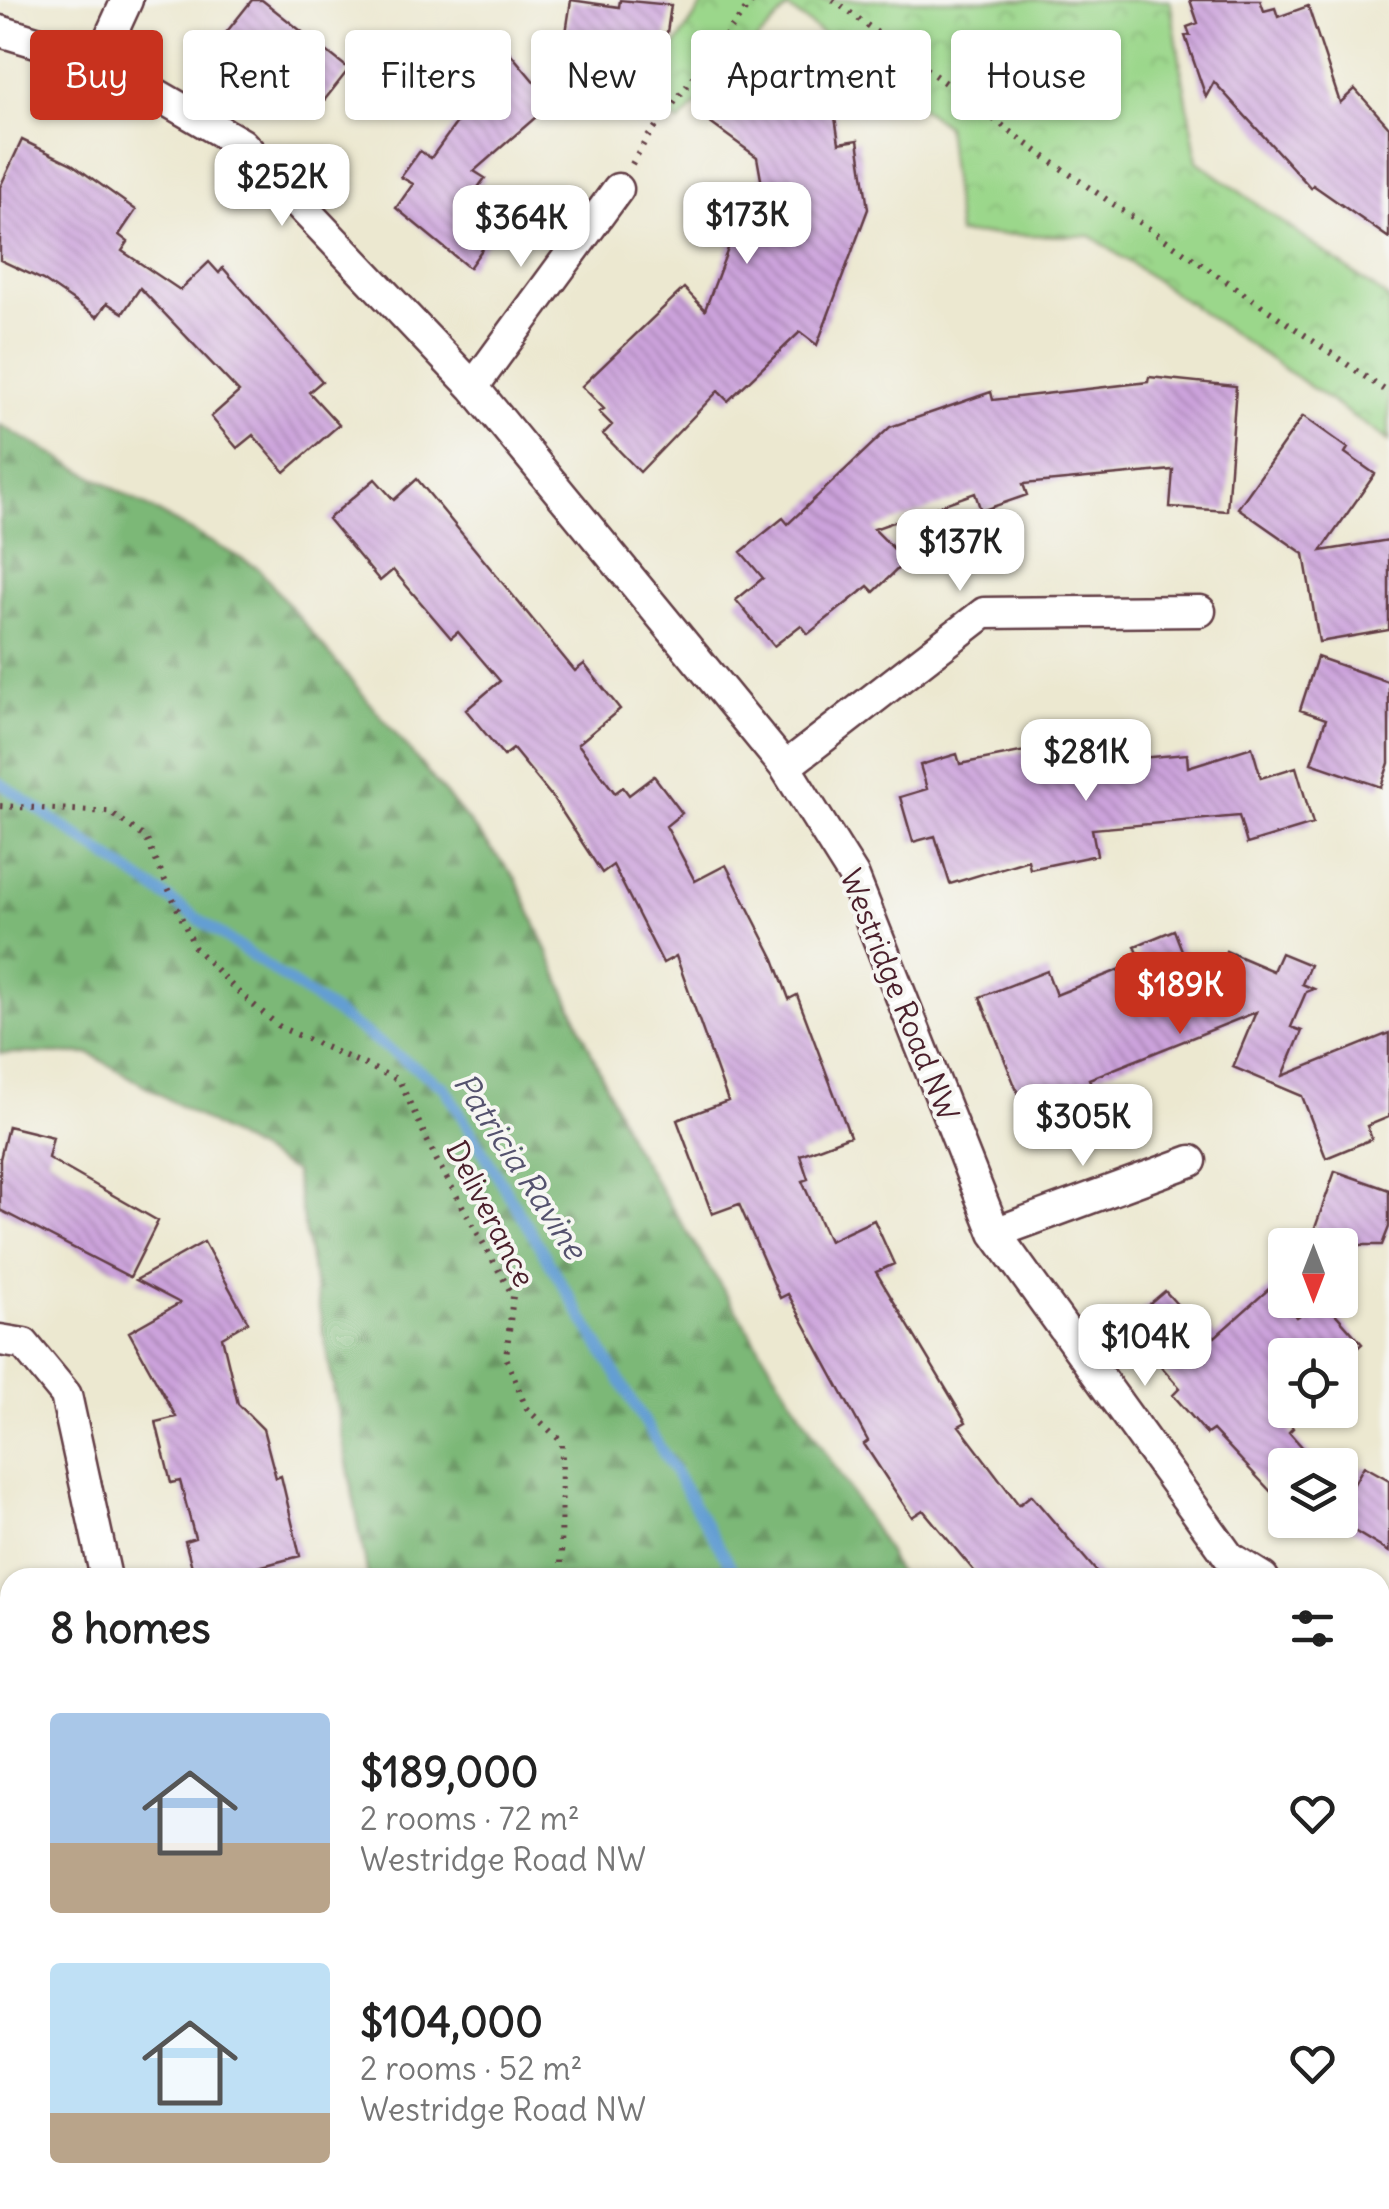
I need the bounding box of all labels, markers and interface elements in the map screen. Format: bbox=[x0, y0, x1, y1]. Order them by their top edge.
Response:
chip: Buy bbox=[30, 30, 163, 120]
chip: Rent bbox=[183, 30, 325, 120]
chip: Filters bbox=[345, 30, 511, 120]
chip: New bbox=[531, 30, 671, 120]
chip: Apartment bbox=[691, 30, 931, 120]
chip: House bbox=[951, 30, 1121, 120]
pin: $252K bbox=[212, 144, 352, 229]
text: $252K bbox=[237, 156, 327, 197]
pin: $173K bbox=[677, 182, 817, 267]
pin: $364K bbox=[451, 185, 591, 270]
text: $173K bbox=[705, 194, 789, 235]
text: $364K bbox=[475, 197, 567, 238]
pin: $137K bbox=[890, 509, 1030, 594]
text: $137K bbox=[918, 521, 1002, 562]
pin: $281K bbox=[1016, 719, 1156, 804]
text: $281K bbox=[1043, 731, 1129, 772]
street label: Westridge Road NW bbox=[832, 863, 968, 1126]
pin: $189K bbox=[1110, 952, 1250, 1037]
text: $189K bbox=[1137, 964, 1223, 1005]
water label: Patricia Ravine bbox=[445, 1065, 597, 1269]
pin: $305K bbox=[1013, 1084, 1153, 1169]
text: $305K bbox=[1035, 1096, 1131, 1137]
street label: Deliverance bbox=[438, 1134, 544, 1293]
north arrow bbox=[1268, 1228, 1358, 1318]
map controls bbox=[1268, 1228, 1358, 1538]
pin: $104K bbox=[1075, 1304, 1215, 1389]
text: $104K bbox=[1100, 1316, 1190, 1357]
button: locate bbox=[1268, 1338, 1358, 1428]
button: layers bbox=[1268, 1448, 1358, 1538]
icon: filters bbox=[1285, 1601, 1340, 1656]
text: 8 homes bbox=[50, 1602, 211, 1654]
text: $189,000 bbox=[360, 1746, 538, 1798]
icon: home bbox=[130, 1753, 250, 1873]
icon: heart bbox=[1285, 1786, 1340, 1841]
text: 2 rooms · 72 m² bbox=[360, 1798, 580, 1839]
text: Westridge Road NW bbox=[360, 1839, 646, 1880]
text: $104,000 bbox=[360, 1996, 543, 2048]
icon: home bbox=[130, 2003, 250, 2123]
icon: heart bbox=[1285, 2036, 1340, 2091]
text: 2 rooms · 52 m² bbox=[360, 2048, 582, 2089]
text: Westridge Road NW bbox=[360, 2089, 646, 2130]

